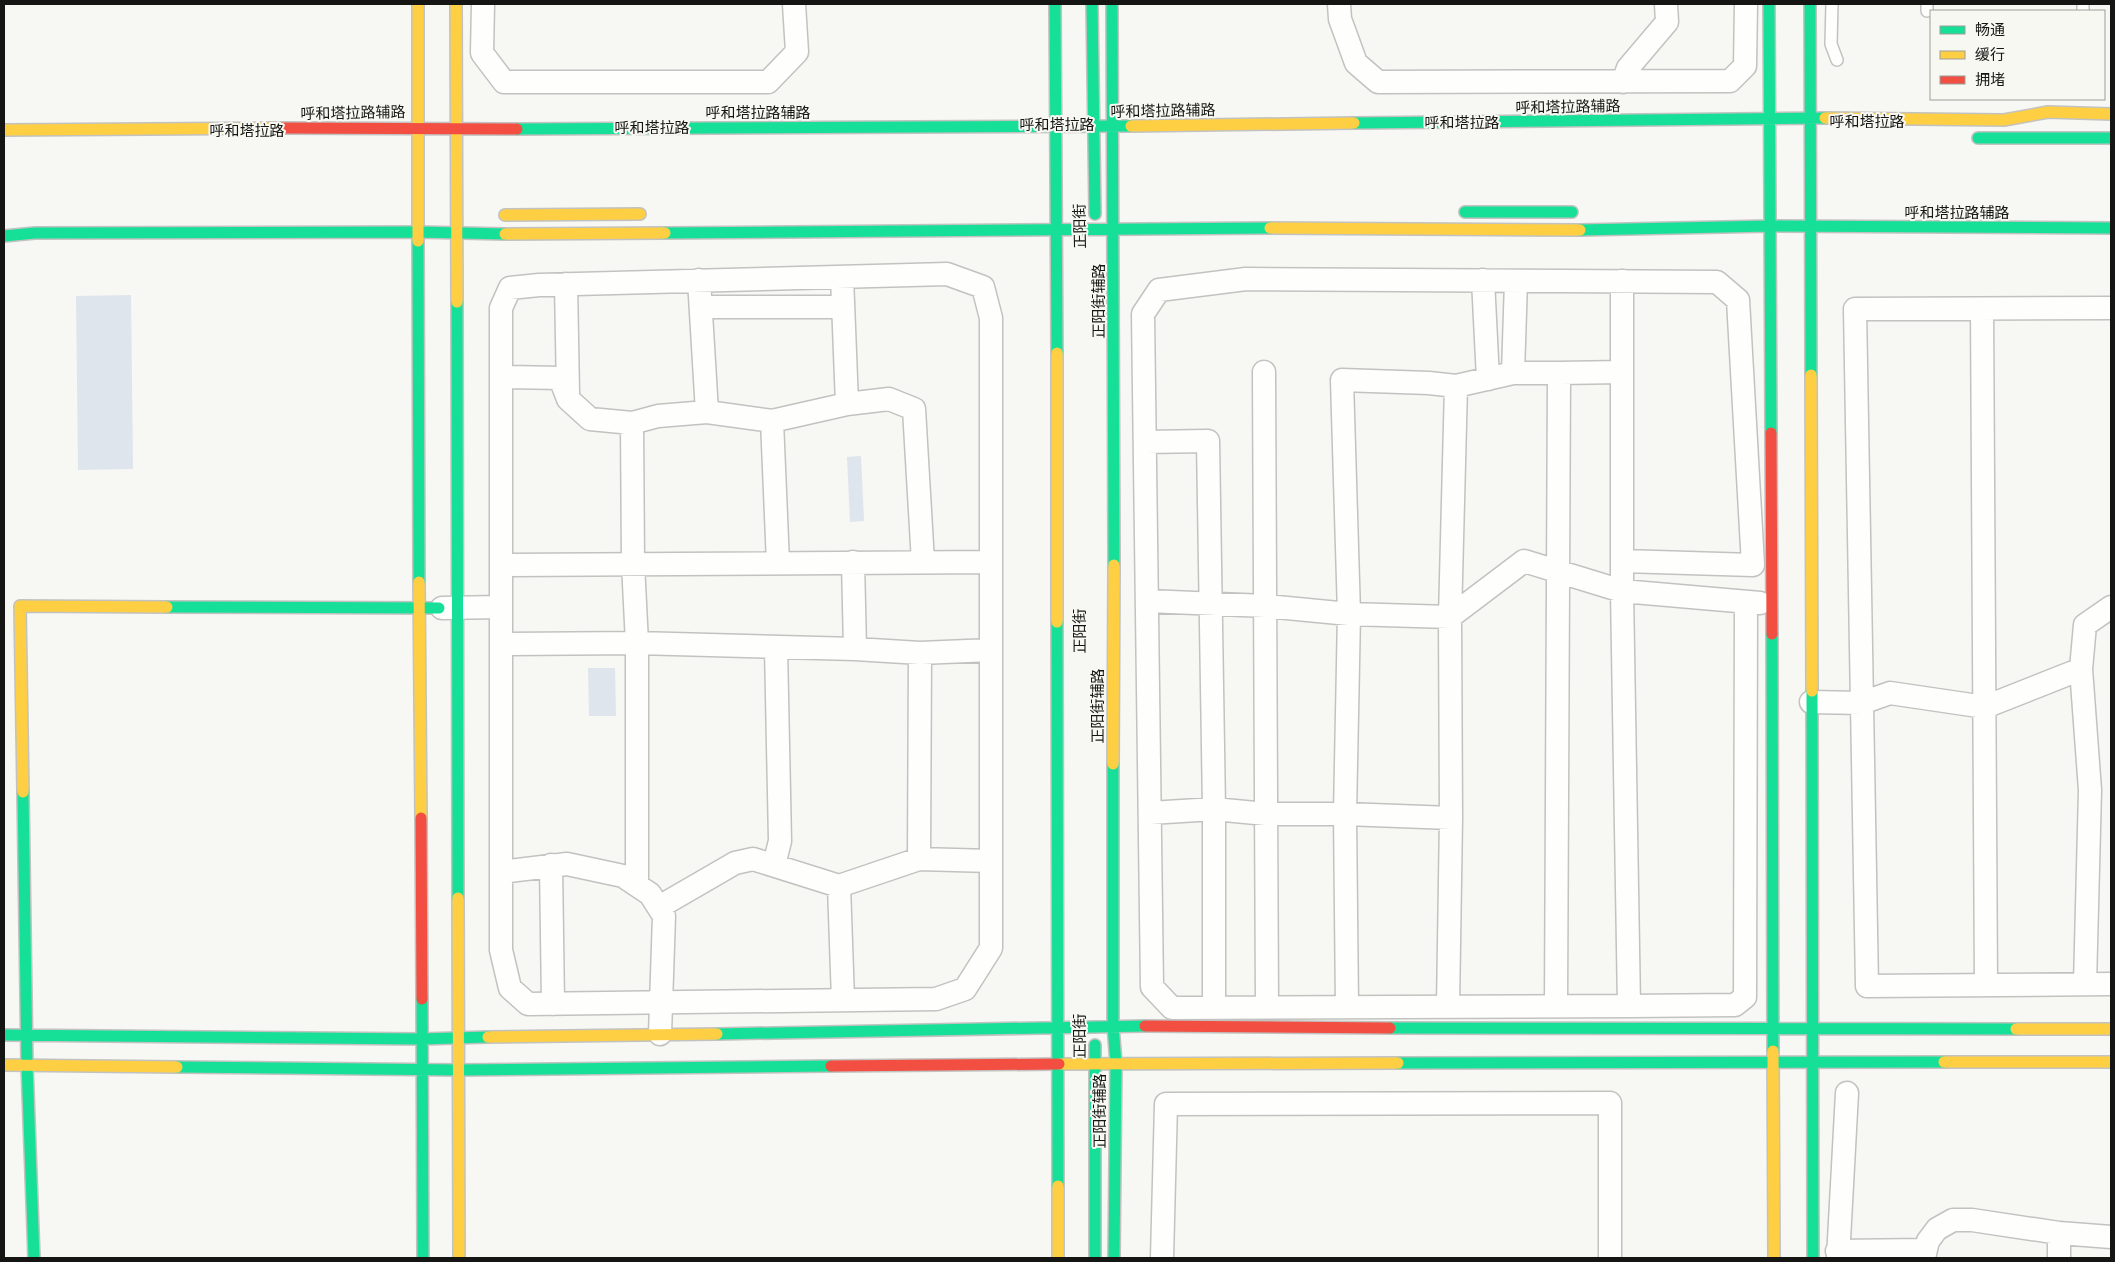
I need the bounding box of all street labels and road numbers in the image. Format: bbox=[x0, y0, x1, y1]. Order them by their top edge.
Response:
street label: 呼和塔拉路辅路 bbox=[1515, 97, 1621, 118]
street label: 呼和塔拉路辅路 bbox=[1110, 101, 1216, 122]
street label: 呼和塔拉路辅路 bbox=[300, 103, 406, 124]
street label: 呼和塔拉路辅路 bbox=[705, 104, 811, 123]
street label: 呼和塔拉路 bbox=[1829, 113, 1905, 132]
street label: 呼和塔拉路 bbox=[1424, 114, 1500, 133]
street label: 呼和塔拉路 bbox=[1019, 116, 1095, 135]
street label: 呼和塔拉路 bbox=[614, 119, 690, 138]
street label: 呼和塔拉路 bbox=[209, 122, 285, 141]
street label: 正阳街 bbox=[1071, 203, 1090, 249]
street label: 呼和塔拉路辅路 bbox=[1904, 204, 2010, 223]
street label: 正阳街辅路 bbox=[1090, 263, 1109, 339]
street label: 正阳街 bbox=[1071, 608, 1090, 654]
street label: 正阳街辅路 bbox=[1089, 668, 1108, 744]
street label: 正阳街 bbox=[1071, 1013, 1090, 1059]
street label: 正阳街辅路 bbox=[1091, 1073, 1110, 1149]

